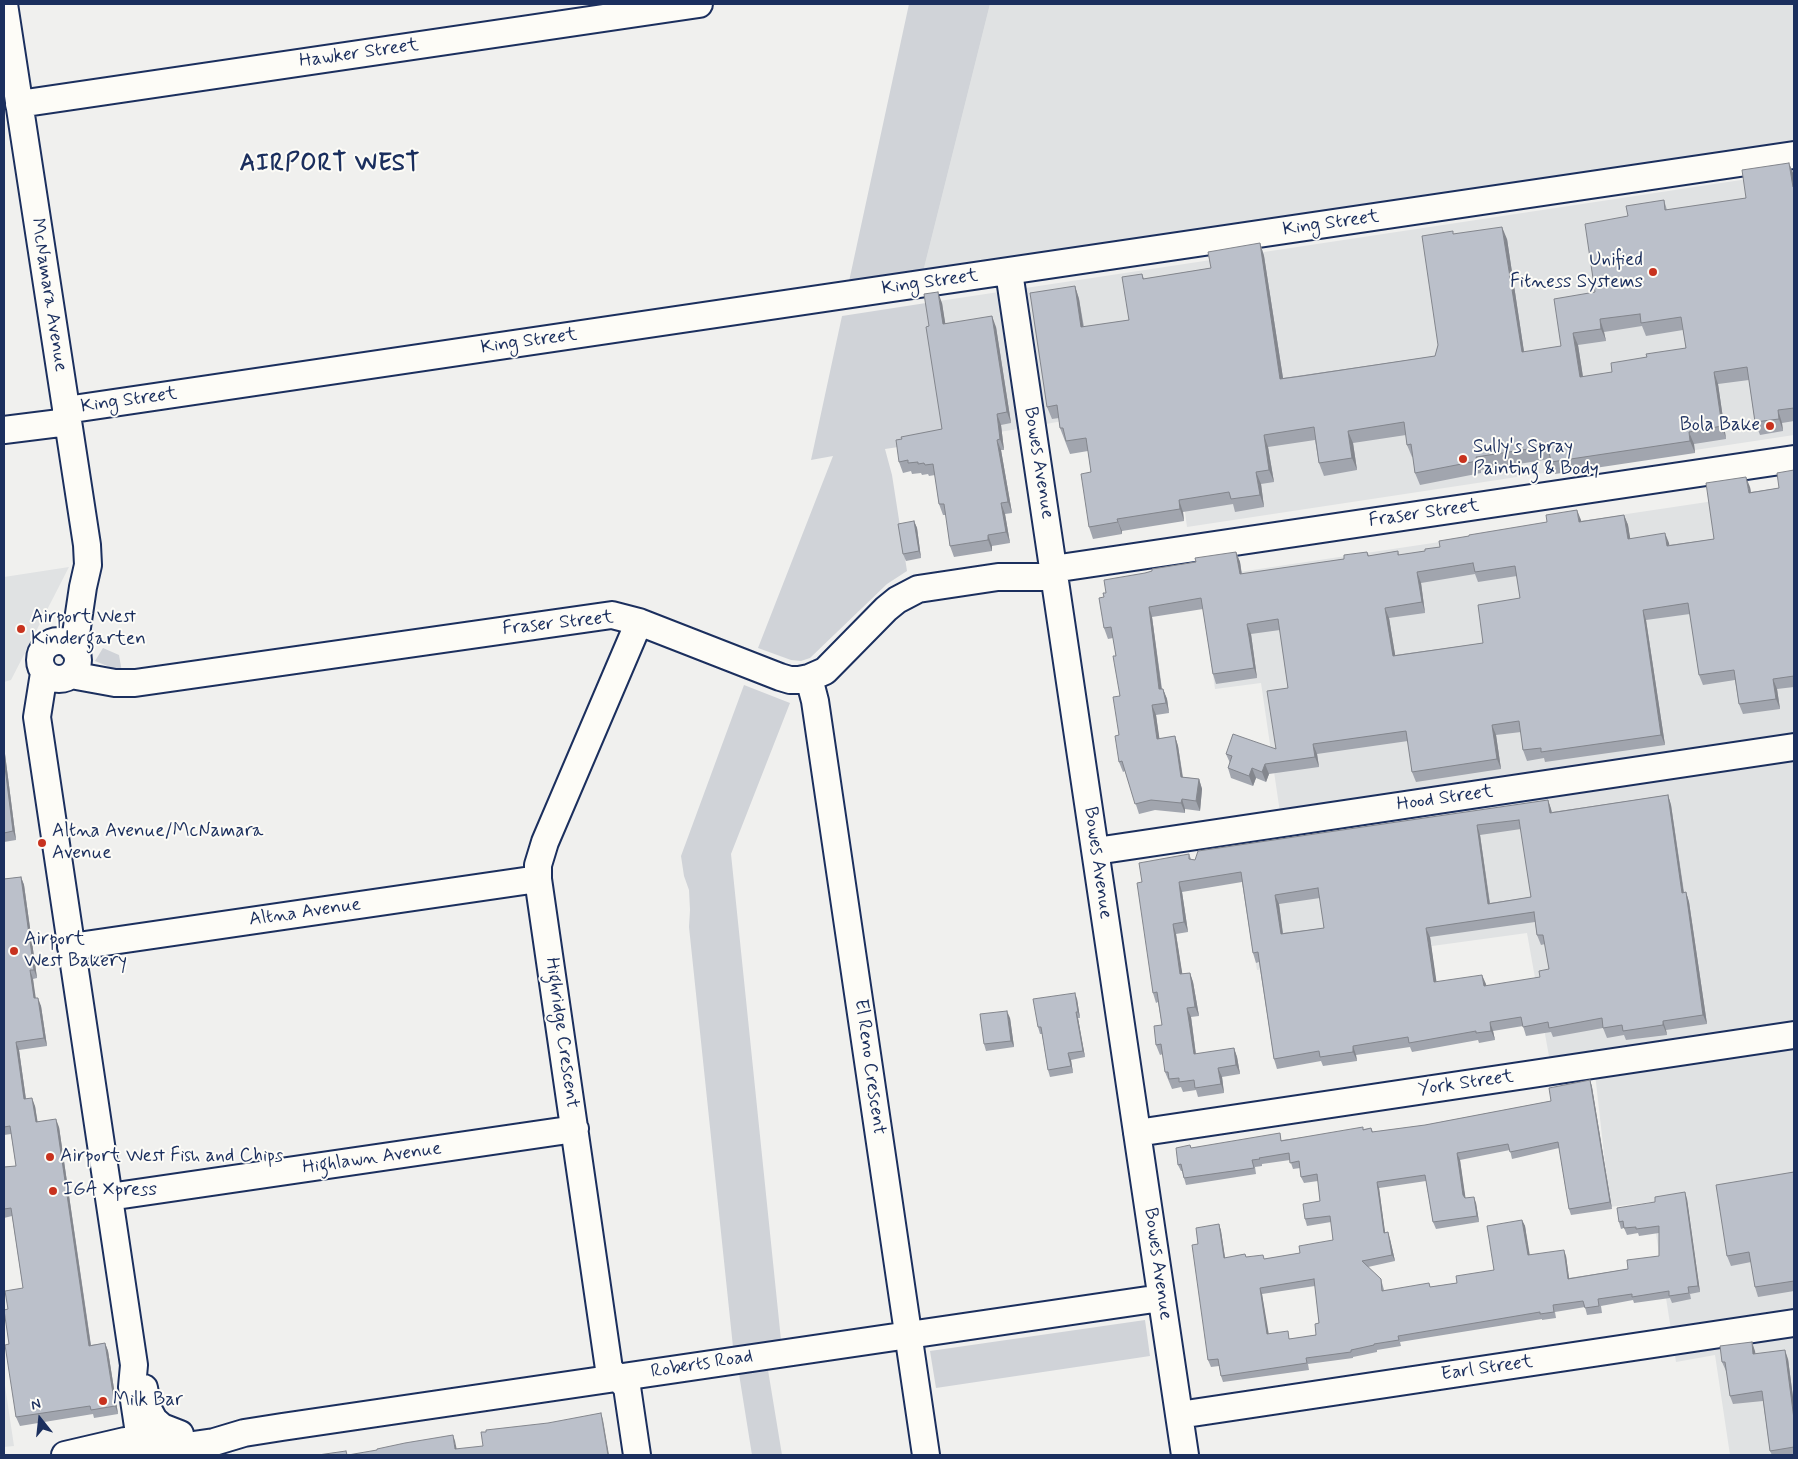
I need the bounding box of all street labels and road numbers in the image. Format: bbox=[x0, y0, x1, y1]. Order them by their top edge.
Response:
street label: Hawker Street bbox=[298, 34, 420, 74]
street label: King Street bbox=[1281, 206, 1381, 242]
street label: McNamara Avenue bbox=[25, 217, 71, 373]
street label: King Street bbox=[880, 265, 980, 301]
street label: King Street bbox=[479, 324, 579, 360]
street label: King Street bbox=[79, 383, 179, 419]
street label: Bowes Avenue bbox=[1018, 405, 1058, 521]
street label: Fraser Street bbox=[1367, 495, 1481, 533]
street label: Fraser Street bbox=[501, 607, 615, 641]
street label: Hood Street bbox=[1395, 781, 1495, 817]
street label: Bowes Avenue bbox=[1078, 805, 1116, 921]
street label: Altna Avenue bbox=[248, 894, 362, 932]
street label: Highridge Crescent bbox=[539, 956, 583, 1110]
street label: El Reno Crescent bbox=[848, 998, 890, 1136]
street label: York Street bbox=[1417, 1066, 1515, 1102]
street label: Highlawn Avenue bbox=[301, 1138, 443, 1180]
street label: Bowes Avenue bbox=[1138, 1206, 1176, 1322]
street label: Roberts Road bbox=[649, 1346, 755, 1384]
street label: Earl Street bbox=[1440, 1351, 1534, 1387]

